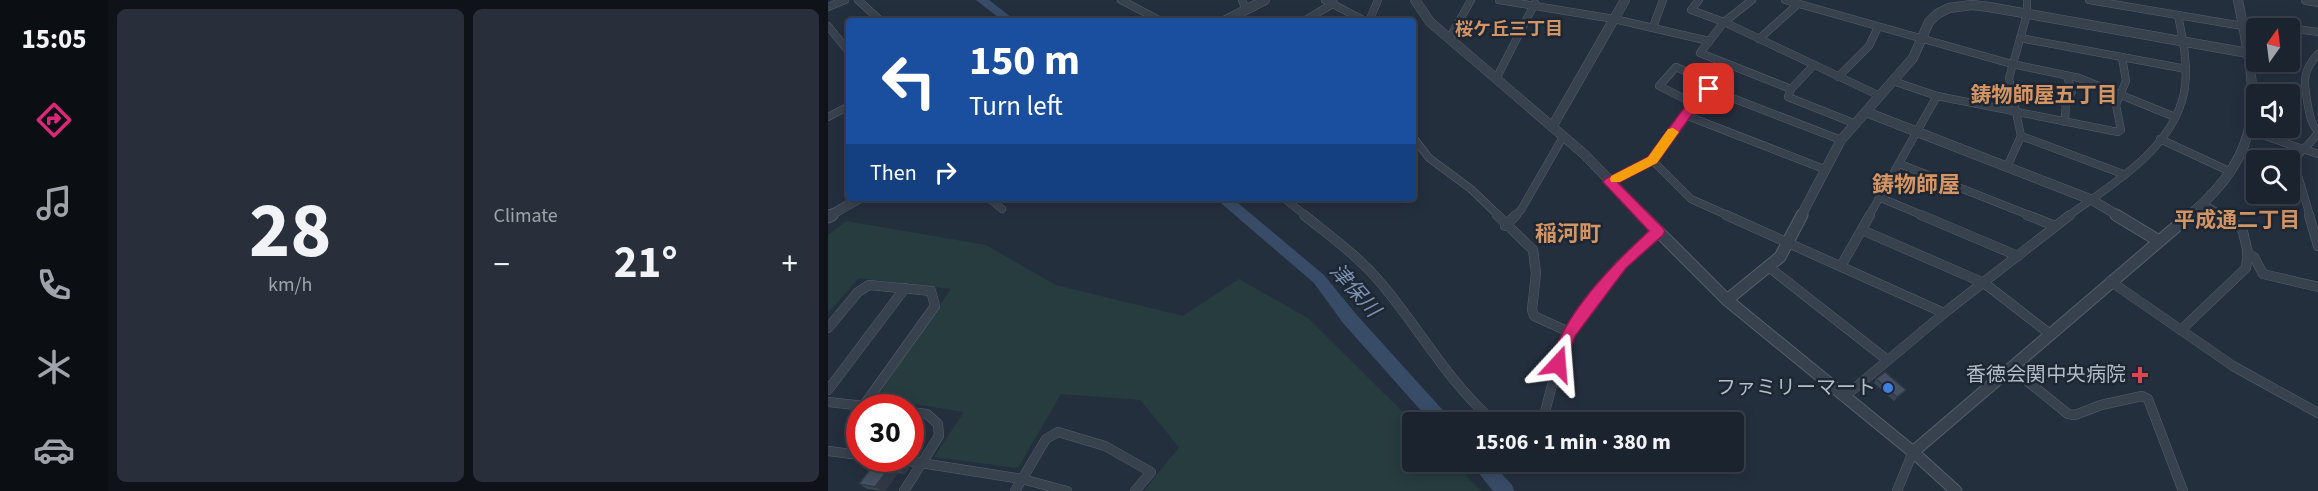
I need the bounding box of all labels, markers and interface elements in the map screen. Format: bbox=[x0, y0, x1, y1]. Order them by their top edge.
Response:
district label: 桜ケ丘三丁目 bbox=[1455, 17, 1563, 42]
north arrow bbox=[2246, 18, 2300, 72]
map controls bbox=[2246, 18, 2300, 204]
text: 15:05 bbox=[21, 20, 87, 59]
text: 150 m bbox=[969, 31, 1080, 91]
icon: left bbox=[870, 42, 948, 120]
pin bbox=[1683, 63, 1734, 114]
icon: arrive bbox=[1692, 72, 1725, 105]
district label: 鋳物師屋五丁目 bbox=[1971, 80, 2118, 110]
button: sound bbox=[2246, 84, 2300, 138]
text: Turn left bbox=[969, 87, 1063, 126]
icon: directions bbox=[33, 99, 75, 141]
button: search bbox=[2246, 150, 2300, 204]
icon: right bbox=[929, 156, 962, 189]
text: Then bbox=[870, 157, 917, 189]
district label: 鋳物師屋 bbox=[1872, 169, 1960, 201]
text: 28 bbox=[249, 176, 331, 287]
icon: music bbox=[33, 182, 75, 224]
text: Climate bbox=[494, 202, 558, 230]
district label: 平成通二丁目 bbox=[2174, 205, 2300, 235]
district label: 稲河町 bbox=[1535, 218, 1601, 250]
text: 21° bbox=[614, 231, 678, 295]
text: − bbox=[494, 241, 510, 288]
text: + bbox=[782, 241, 798, 288]
water label: 津保川 bbox=[1323, 257, 1389, 325]
icon: phone bbox=[33, 264, 75, 306]
text: km/h bbox=[268, 271, 312, 299]
position arrow bbox=[1526, 332, 1590, 396]
icon: climate bbox=[33, 346, 75, 388]
place label: 香徳会関中央病院 bbox=[1966, 361, 2126, 389]
marker: 香徳会関中央病院 bbox=[2131, 366, 2149, 384]
place label: ファミリーマート bbox=[1716, 374, 1876, 402]
marker: ファミリーマート bbox=[1881, 381, 1895, 395]
speed limit sign: 30 bbox=[846, 394, 924, 472]
text: 15:06 · 1 min · 380 m bbox=[1475, 426, 1671, 458]
icon: car bbox=[33, 429, 75, 471]

